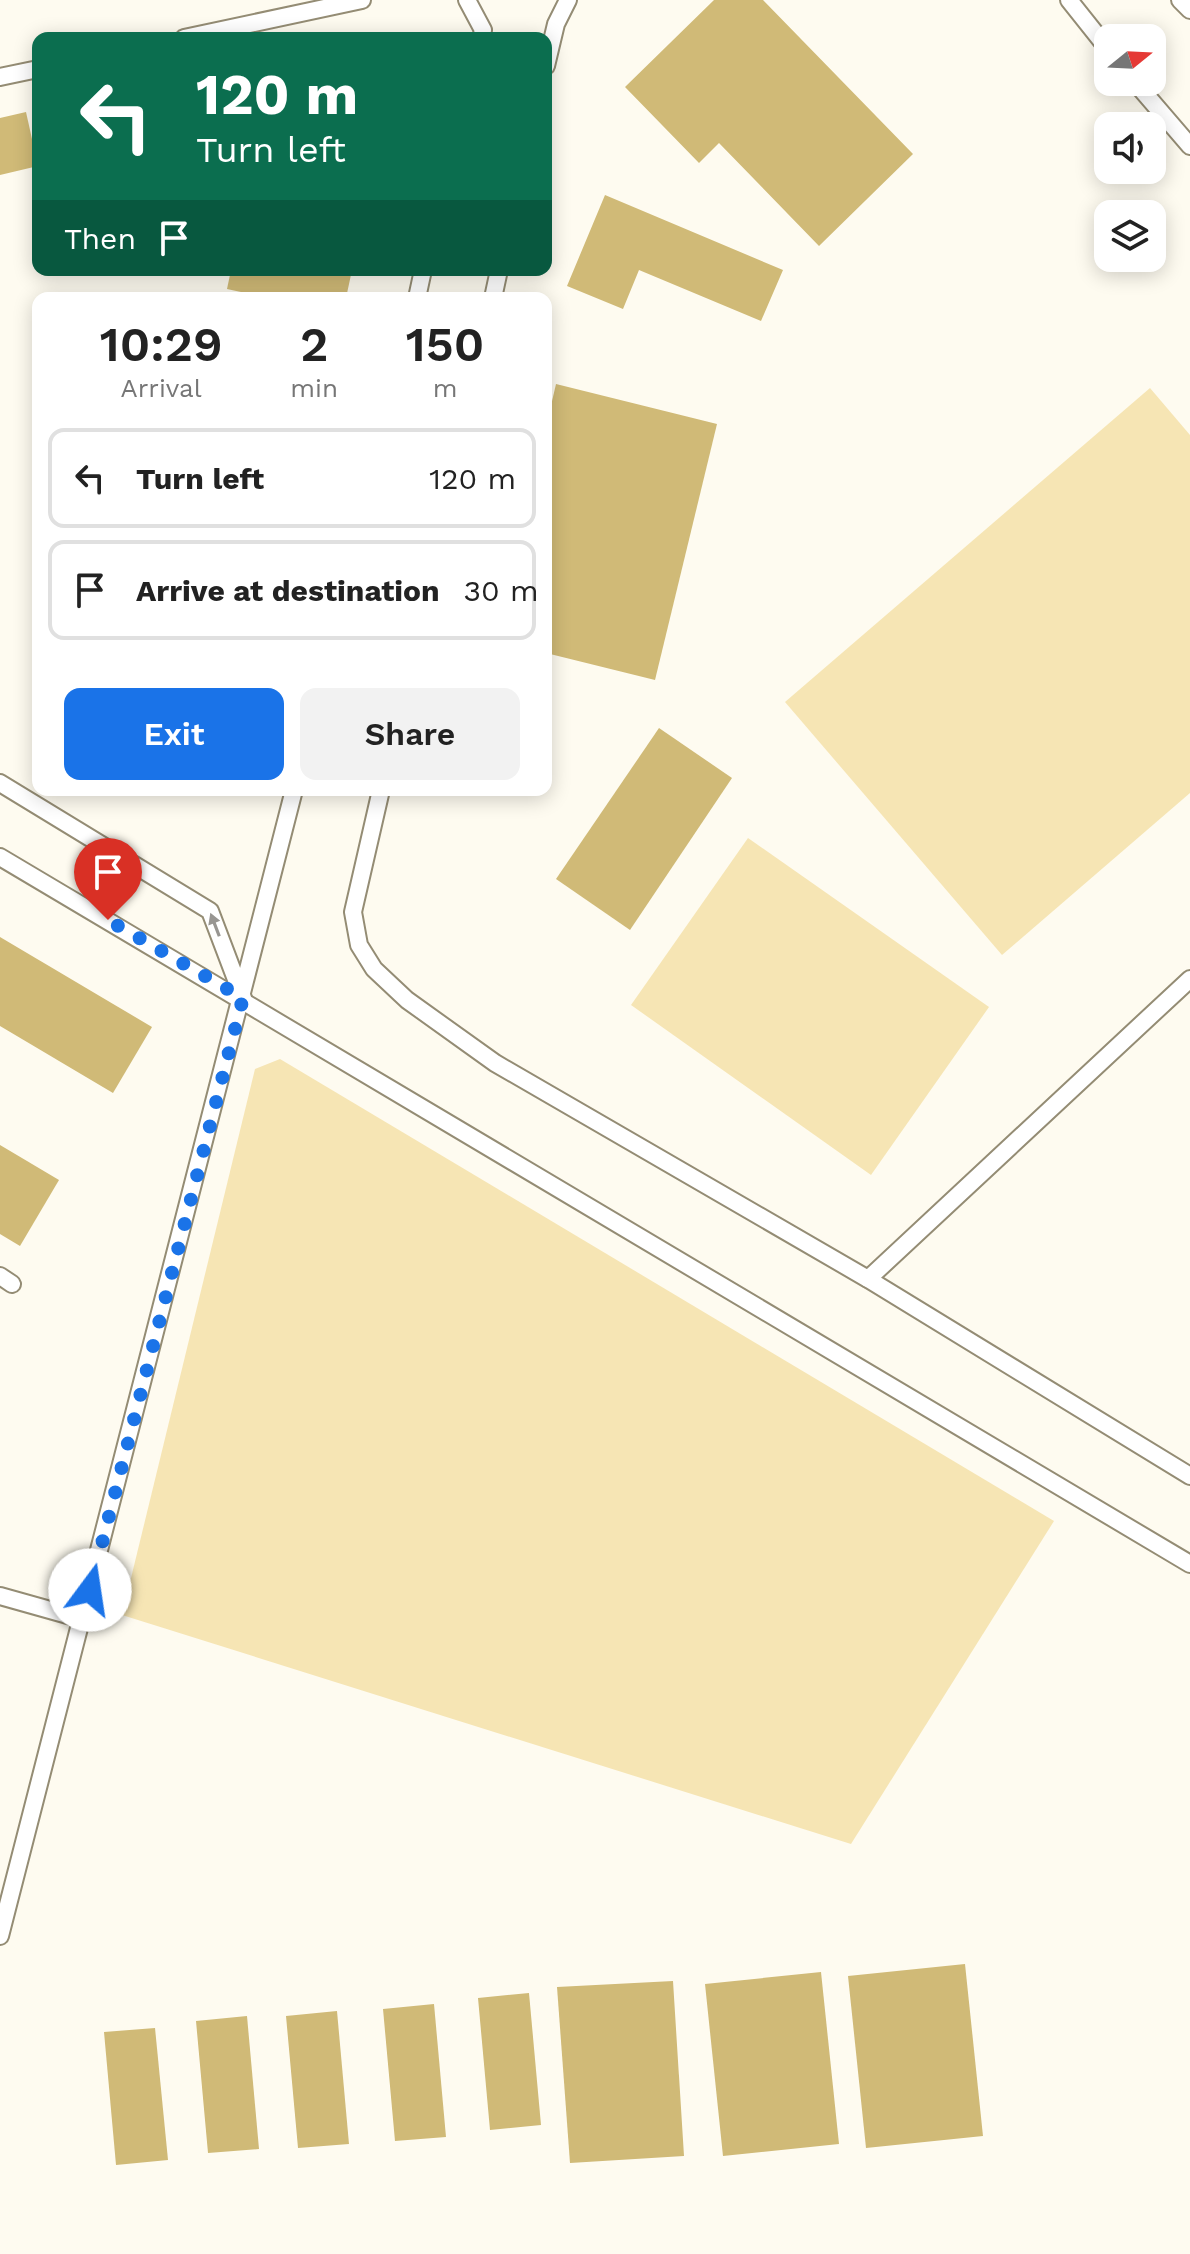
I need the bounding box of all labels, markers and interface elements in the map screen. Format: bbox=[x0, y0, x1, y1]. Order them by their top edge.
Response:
north arrow bbox=[1094, 24, 1166, 96]
map controls bbox=[1094, 24, 1166, 272]
text: 120 m bbox=[196, 62, 358, 128]
icon: left bbox=[64, 64, 168, 168]
button: sound bbox=[1094, 112, 1166, 184]
text: Turn left bbox=[196, 129, 346, 171]
button: layers bbox=[1094, 200, 1166, 272]
icon: arrive bbox=[152, 216, 196, 260]
text: Then bbox=[64, 221, 136, 256]
text: 10:29 bbox=[100, 316, 223, 373]
text: 2 bbox=[300, 316, 328, 373]
text: 150 bbox=[406, 316, 484, 373]
text: Arrival bbox=[121, 373, 202, 403]
text: min bbox=[290, 373, 338, 403]
text: m bbox=[433, 373, 457, 403]
icon: left bbox=[68, 456, 112, 500]
text: Turn left bbox=[136, 461, 264, 496]
text: 120 m bbox=[429, 461, 516, 496]
icon: arrive bbox=[68, 568, 112, 612]
text: Arrive at destination bbox=[136, 573, 440, 608]
text: 30 m bbox=[464, 573, 539, 608]
button: Exit bbox=[64, 688, 284, 780]
button: Share bbox=[300, 688, 520, 780]
pin bbox=[74, 838, 142, 920]
icon: arrive bbox=[86, 850, 130, 894]
one-way arrow bbox=[208, 913, 221, 937]
position arrow bbox=[48, 1548, 132, 1632]

